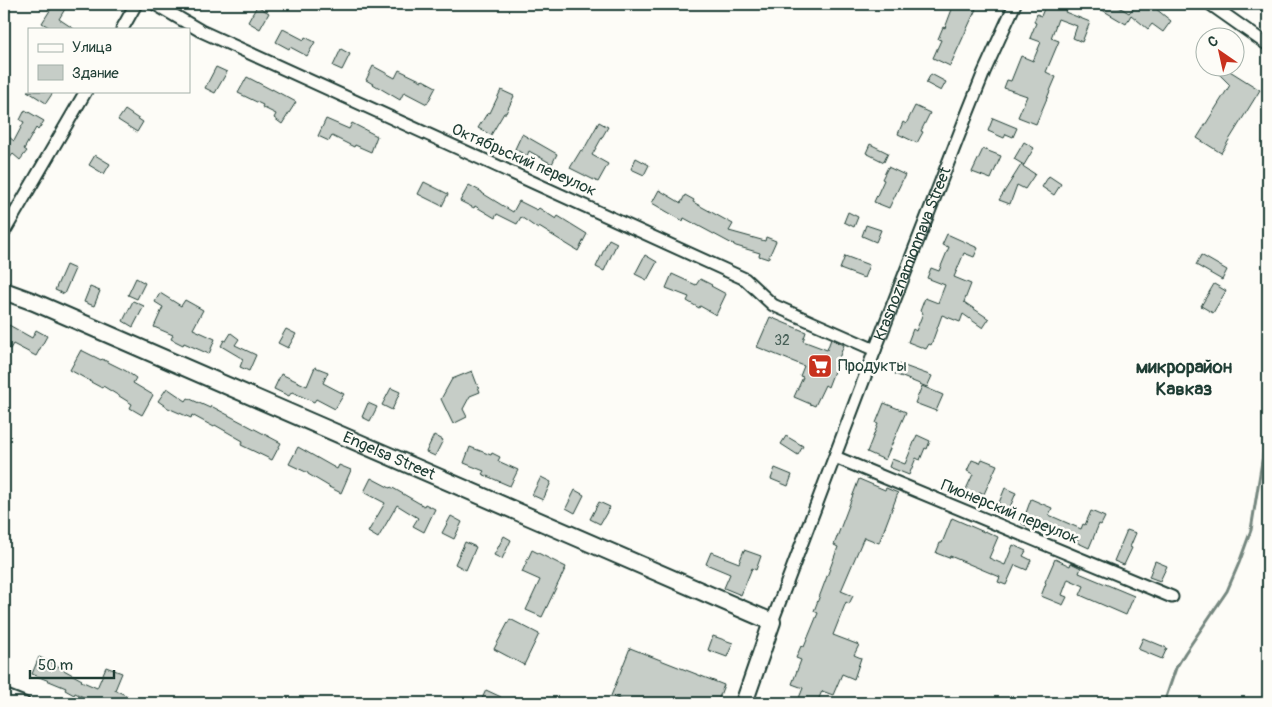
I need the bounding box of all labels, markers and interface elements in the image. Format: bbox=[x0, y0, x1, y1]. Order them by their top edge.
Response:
legend bbox=[28, 28, 190, 92]
north arrow bbox=[1194, 28, 1244, 78]
text: С bbox=[1205, 32, 1222, 51]
text: Улица bbox=[72, 38, 112, 57]
text: Здание bbox=[72, 64, 119, 83]
street label: Октябрьский переулок bbox=[449, 119, 599, 201]
street label: Krasnoznamionnaya Street bbox=[870, 164, 956, 344]
house number: 32 bbox=[774, 332, 790, 349]
supermarket icon: Продукты bbox=[807, 353, 833, 379]
district label: микрорайон Кавказ bbox=[1136, 355, 1232, 401]
place label: Продукты bbox=[838, 356, 907, 376]
street label: Engelsa Street bbox=[340, 427, 439, 485]
street label: Пионерский переулок bbox=[938, 475, 1082, 549]
scale bar bbox=[30, 647, 114, 679]
text: 50 m bbox=[38, 656, 73, 675]

